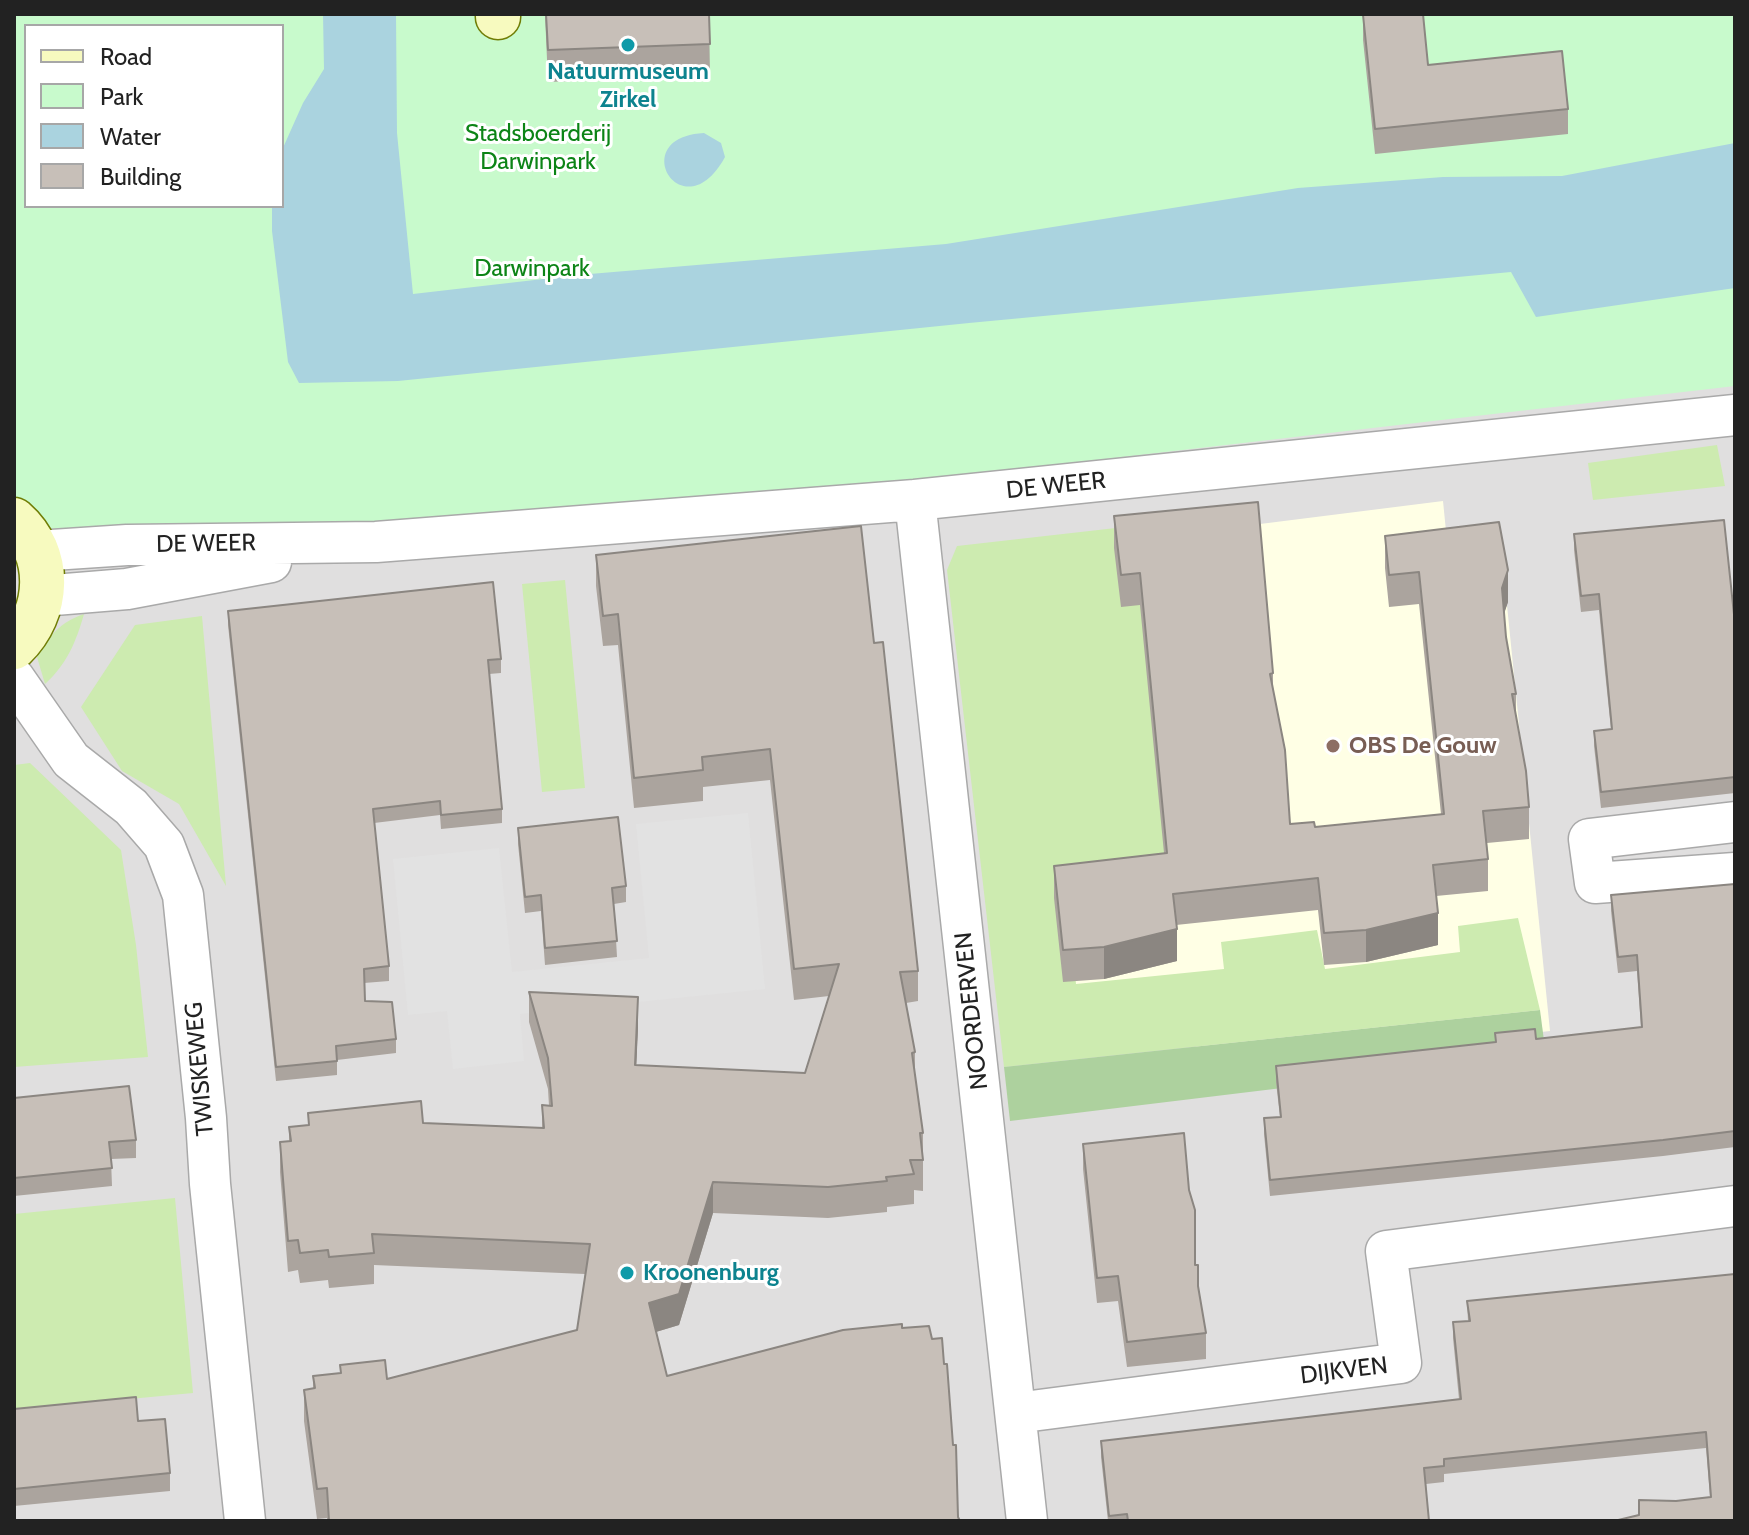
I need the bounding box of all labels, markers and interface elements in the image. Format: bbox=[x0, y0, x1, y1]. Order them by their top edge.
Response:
legend bbox=[24, 24, 284, 208]
marker: Natuurmuseum Zirkel bbox=[619, 36, 637, 54]
text: Road bbox=[100, 42, 152, 71]
place label: Natuurmuseum Zirkel bbox=[547, 58, 709, 114]
text: Park bbox=[100, 82, 143, 111]
park label: Stadsboerderij Darwinpark bbox=[465, 120, 611, 176]
text: Water bbox=[100, 122, 161, 151]
text: Building bbox=[100, 162, 181, 191]
park label: Darwinpark bbox=[474, 255, 590, 283]
street label: DE WEER bbox=[1005, 466, 1107, 506]
street label: DE WEER bbox=[156, 529, 256, 559]
place label: OBS De Gouw bbox=[1349, 732, 1497, 760]
marker: OBS De Gouw bbox=[1324, 737, 1342, 755]
street label: NOORDERVEN bbox=[949, 931, 995, 1091]
street label: TWISKEWEG bbox=[180, 1001, 220, 1137]
place label: Kroonenburg bbox=[643, 1259, 779, 1287]
marker: Kroonenburg bbox=[618, 1264, 636, 1282]
street label: DIJKVEN bbox=[1299, 1351, 1389, 1391]

